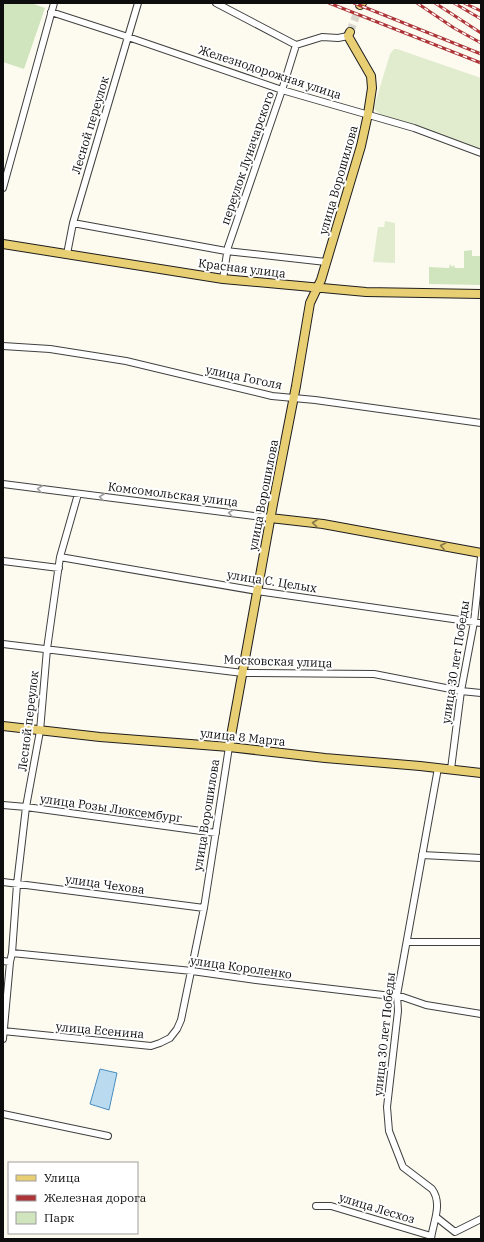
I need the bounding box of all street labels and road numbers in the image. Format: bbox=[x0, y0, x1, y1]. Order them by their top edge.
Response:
street label: Железнодорожная улица bbox=[197, 42, 344, 102]
street label: Лесной переулок bbox=[68, 74, 112, 176]
street label: переулок Луначарского bbox=[217, 89, 277, 227]
street label: улица Ворошилова bbox=[315, 123, 361, 236]
street label: Красная улица bbox=[197, 255, 287, 281]
street label: улица Гоголя bbox=[204, 362, 284, 392]
street label: улица Ворошилова bbox=[245, 438, 281, 552]
street label: Комсомольская улица bbox=[107, 479, 239, 509]
street label: улица С. Целых bbox=[226, 566, 318, 596]
street label: улица 30 лет Победы bbox=[438, 599, 472, 725]
street label: Московская улица bbox=[223, 652, 333, 670]
street label: Лесной переулок bbox=[14, 670, 42, 772]
street label: улица 8 Марта bbox=[200, 725, 287, 749]
street label: улица Ворошилова bbox=[190, 758, 222, 872]
street label: улица Розы Люксембург bbox=[39, 791, 183, 825]
street label: улица Чехова bbox=[64, 871, 146, 897]
street label: улица Короленко bbox=[189, 952, 293, 982]
street label: улица 30 лет Победы bbox=[370, 971, 398, 1097]
street label: улица Есенина bbox=[55, 1019, 145, 1041]
street label: улица Лесхоз bbox=[337, 1189, 417, 1227]

